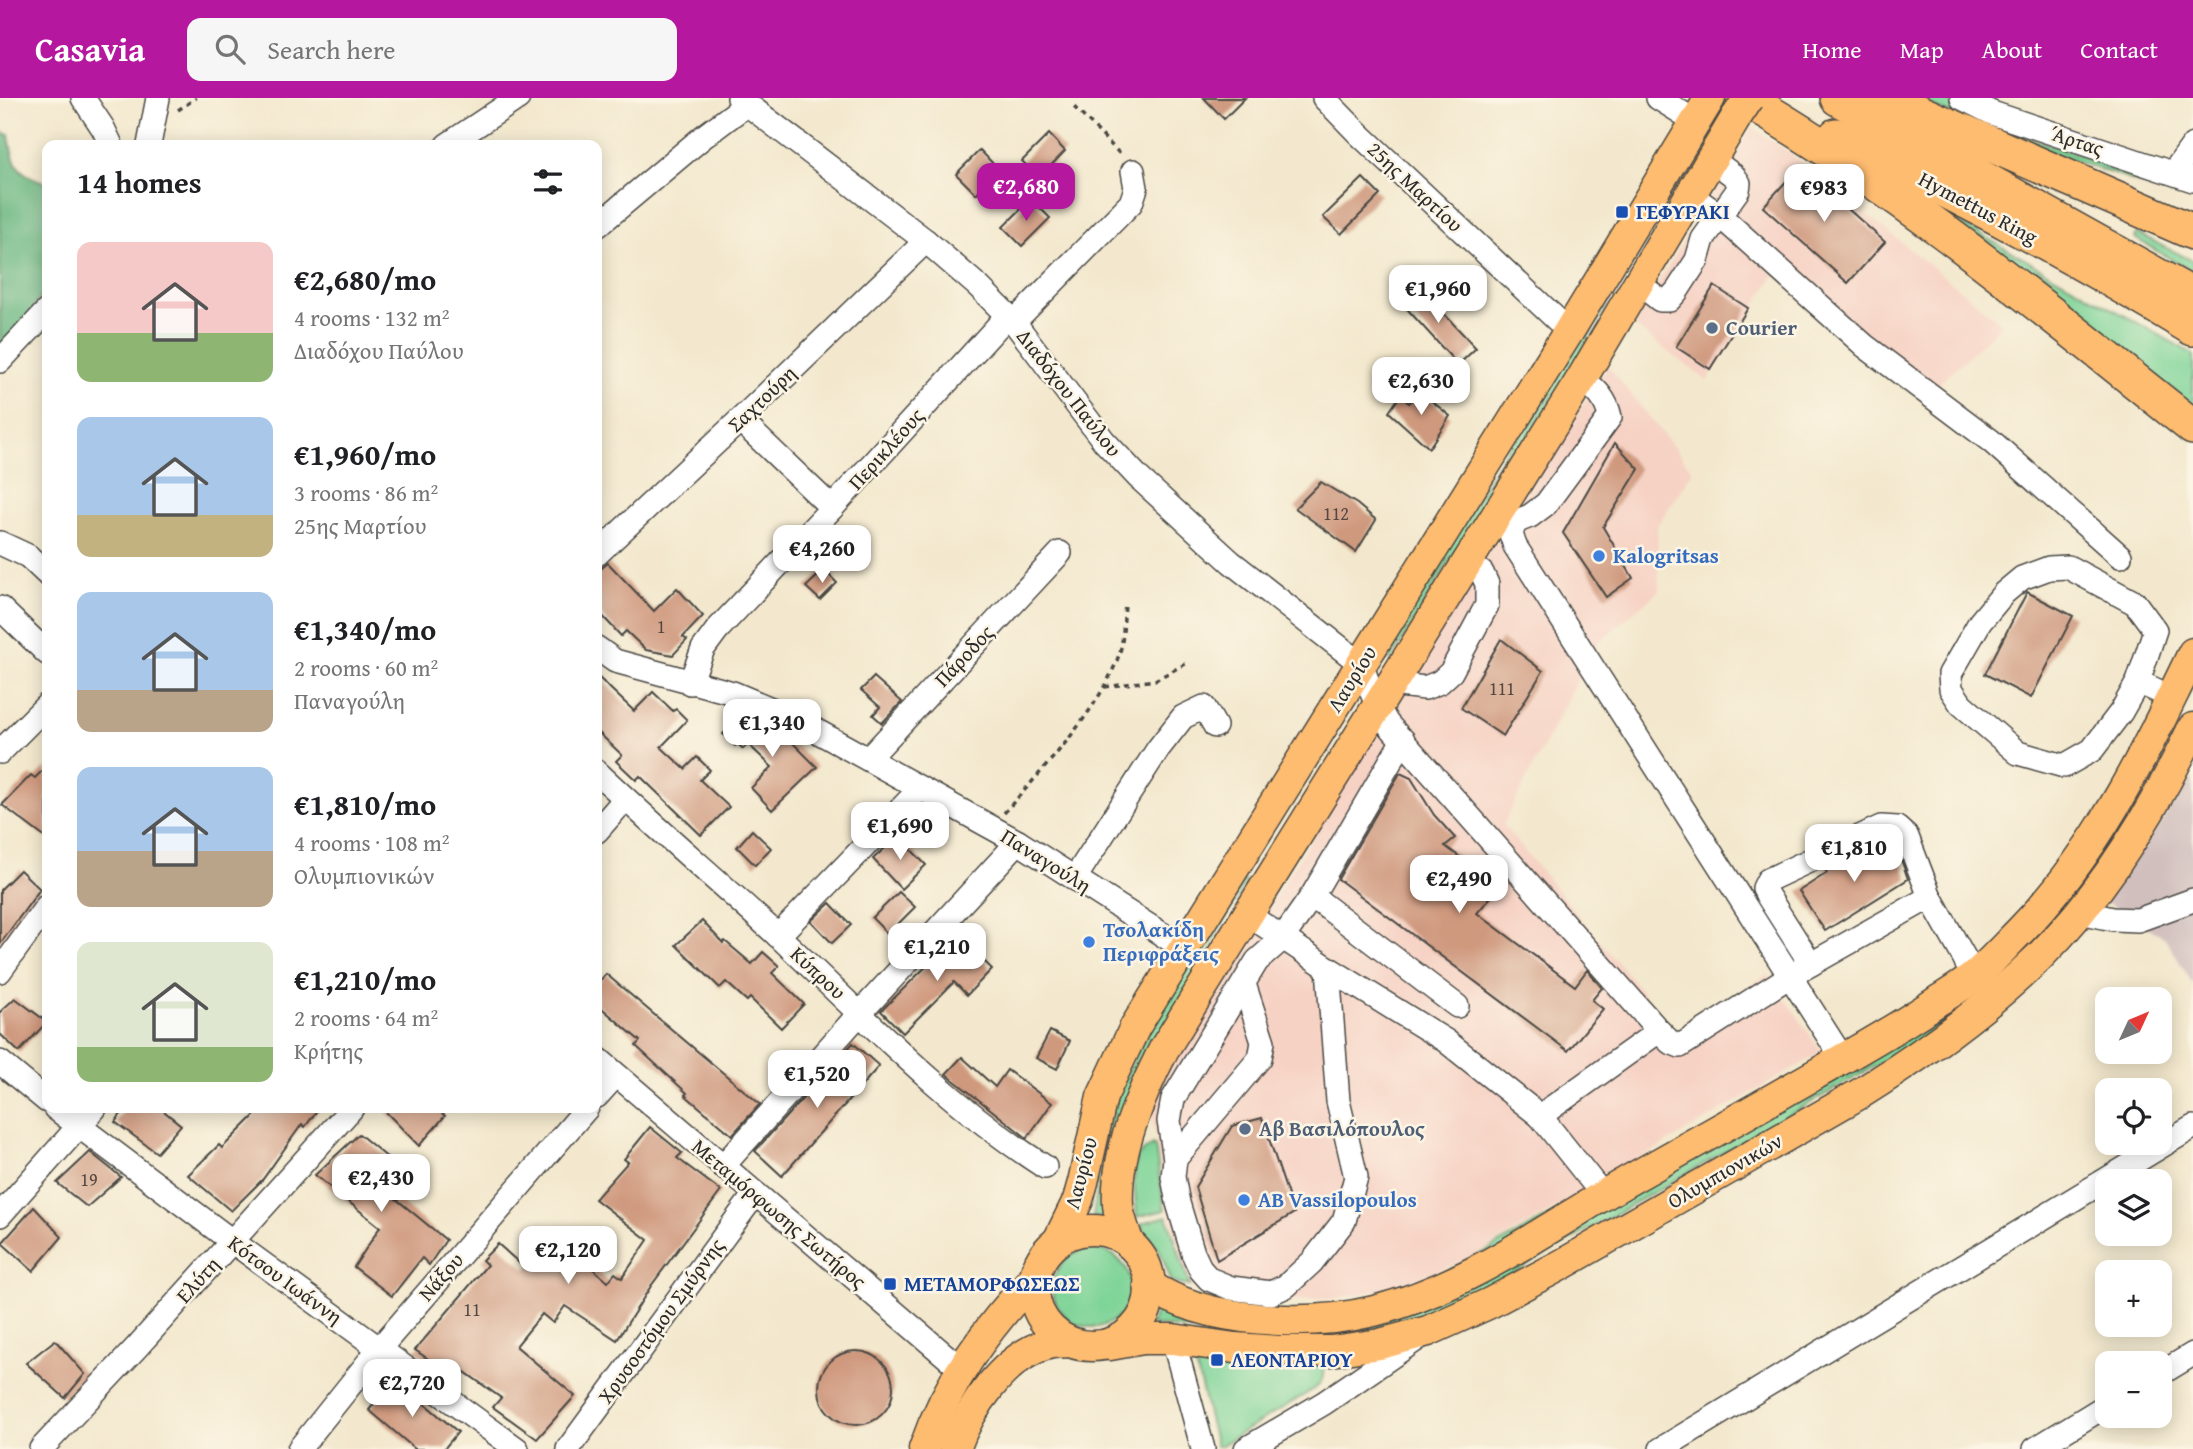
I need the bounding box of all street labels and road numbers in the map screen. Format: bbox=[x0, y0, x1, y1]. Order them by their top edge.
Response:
street label: Άρτας bbox=[2046, 117, 2108, 164]
street label: 25ης Μαρτίου bbox=[1361, 134, 1470, 239]
street label: Hymettus Ring bbox=[1913, 163, 2044, 252]
street label: Διαδόχου Παύλου bbox=[1010, 322, 1129, 463]
street label: Σαχτούρη bbox=[720, 358, 803, 439]
street label: Περικλέους bbox=[840, 401, 931, 497]
street label: Πάροδος bbox=[927, 617, 1001, 694]
street label: Λαυρίου bbox=[1319, 639, 1384, 718]
street label: Παναγούλη bbox=[995, 821, 1097, 901]
street label: Κύπρου bbox=[784, 939, 853, 1007]
street label: Ολυμπιονικών bbox=[1661, 1125, 1788, 1216]
street label: Μεταμόρφωσης Σωτήρος bbox=[685, 1131, 873, 1296]
street label: Λαυρίου bbox=[1056, 1133, 1105, 1212]
street label: Κότσου Ιωάννη bbox=[222, 1227, 349, 1332]
street label: Χρυσοστόμου Σμύρνης bbox=[590, 1231, 731, 1410]
street label: Νάξου bbox=[411, 1245, 471, 1308]
street label: Ελύτη bbox=[168, 1250, 227, 1310]

